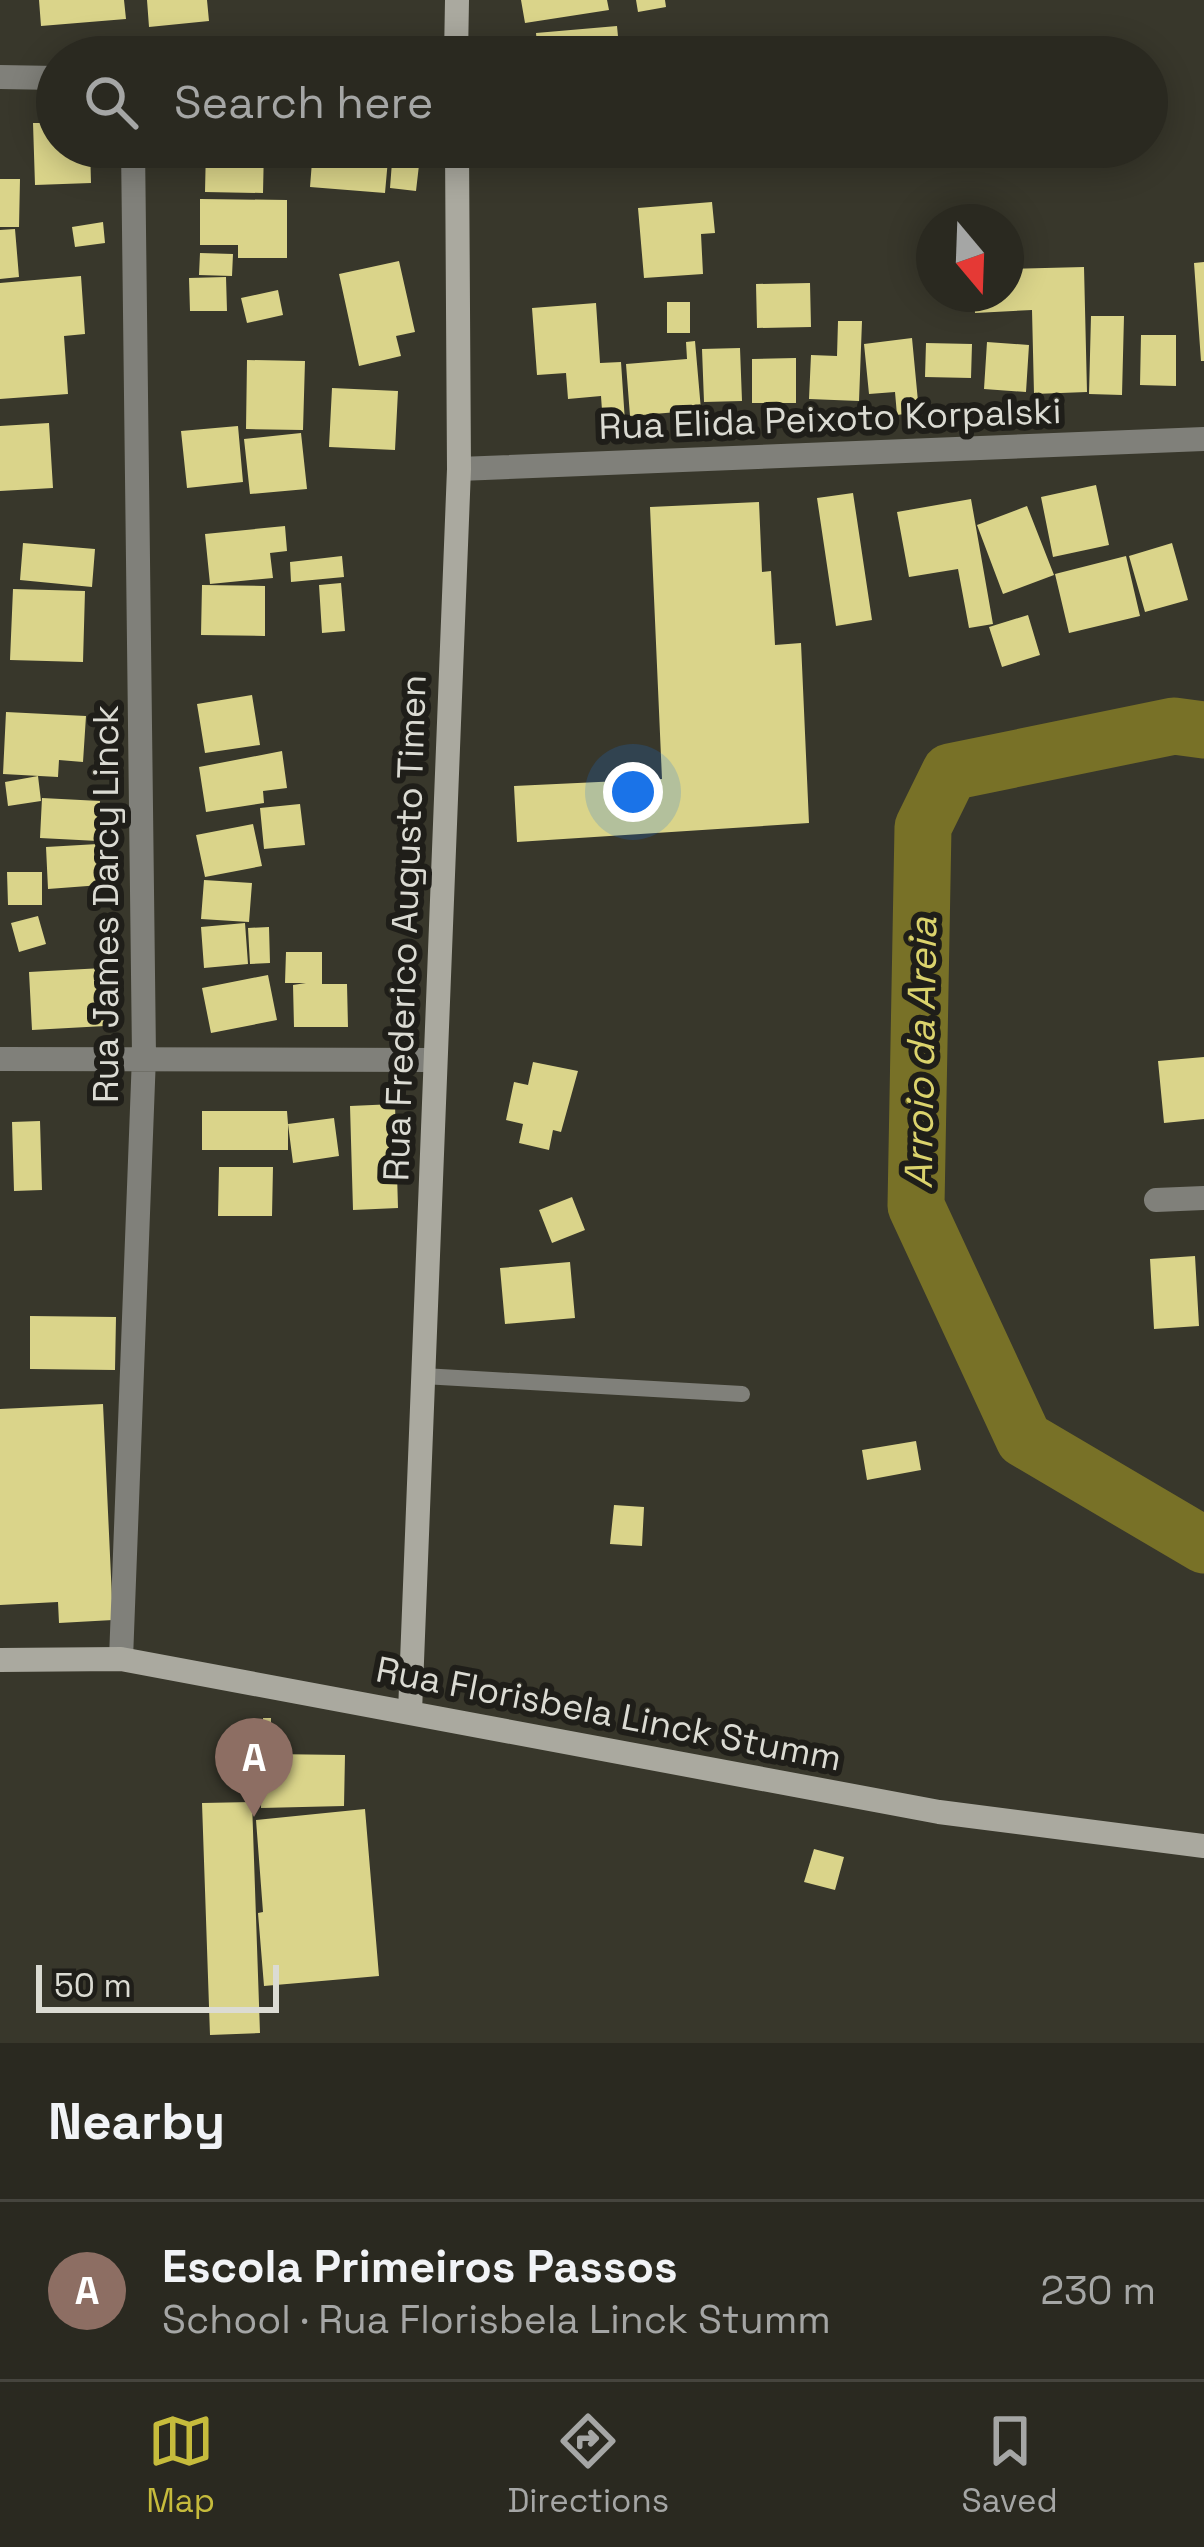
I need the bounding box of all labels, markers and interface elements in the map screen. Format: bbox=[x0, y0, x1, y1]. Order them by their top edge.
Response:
search box bbox=[36, 36, 1168, 168]
icon: search bbox=[78, 69, 144, 135]
text: Search here bbox=[174, 74, 433, 131]
north arrow bbox=[916, 204, 1024, 312]
street label: Rua Elida Peixoto Korpalski bbox=[598, 388, 1062, 450]
street label: Rua Frederico Augusto Timen bbox=[373, 674, 437, 1182]
street label: Rua James Darcy Linck bbox=[83, 705, 129, 1103]
your location bbox=[603, 762, 663, 822]
water label: Arroio da Areia bbox=[894, 916, 947, 1189]
street label: Rua Florisbela Linck Stumm bbox=[372, 1646, 845, 1782]
pin: A bbox=[215, 1718, 293, 1817]
scale bar bbox=[36, 1959, 279, 2012]
text: 50 m bbox=[54, 1965, 132, 2007]
text: Nearby bbox=[48, 2089, 225, 2154]
text: Escola Primeiros Passos bbox=[162, 2238, 678, 2295]
text: A bbox=[75, 2266, 99, 2315]
text: 230 m bbox=[1041, 2266, 1156, 2315]
text: School · Rua Florisbela Linck Stumm bbox=[162, 2295, 831, 2344]
tab: Map bbox=[146, 2408, 215, 2522]
tab: Directions bbox=[507, 2408, 669, 2522]
tab: Saved bbox=[962, 2408, 1058, 2522]

